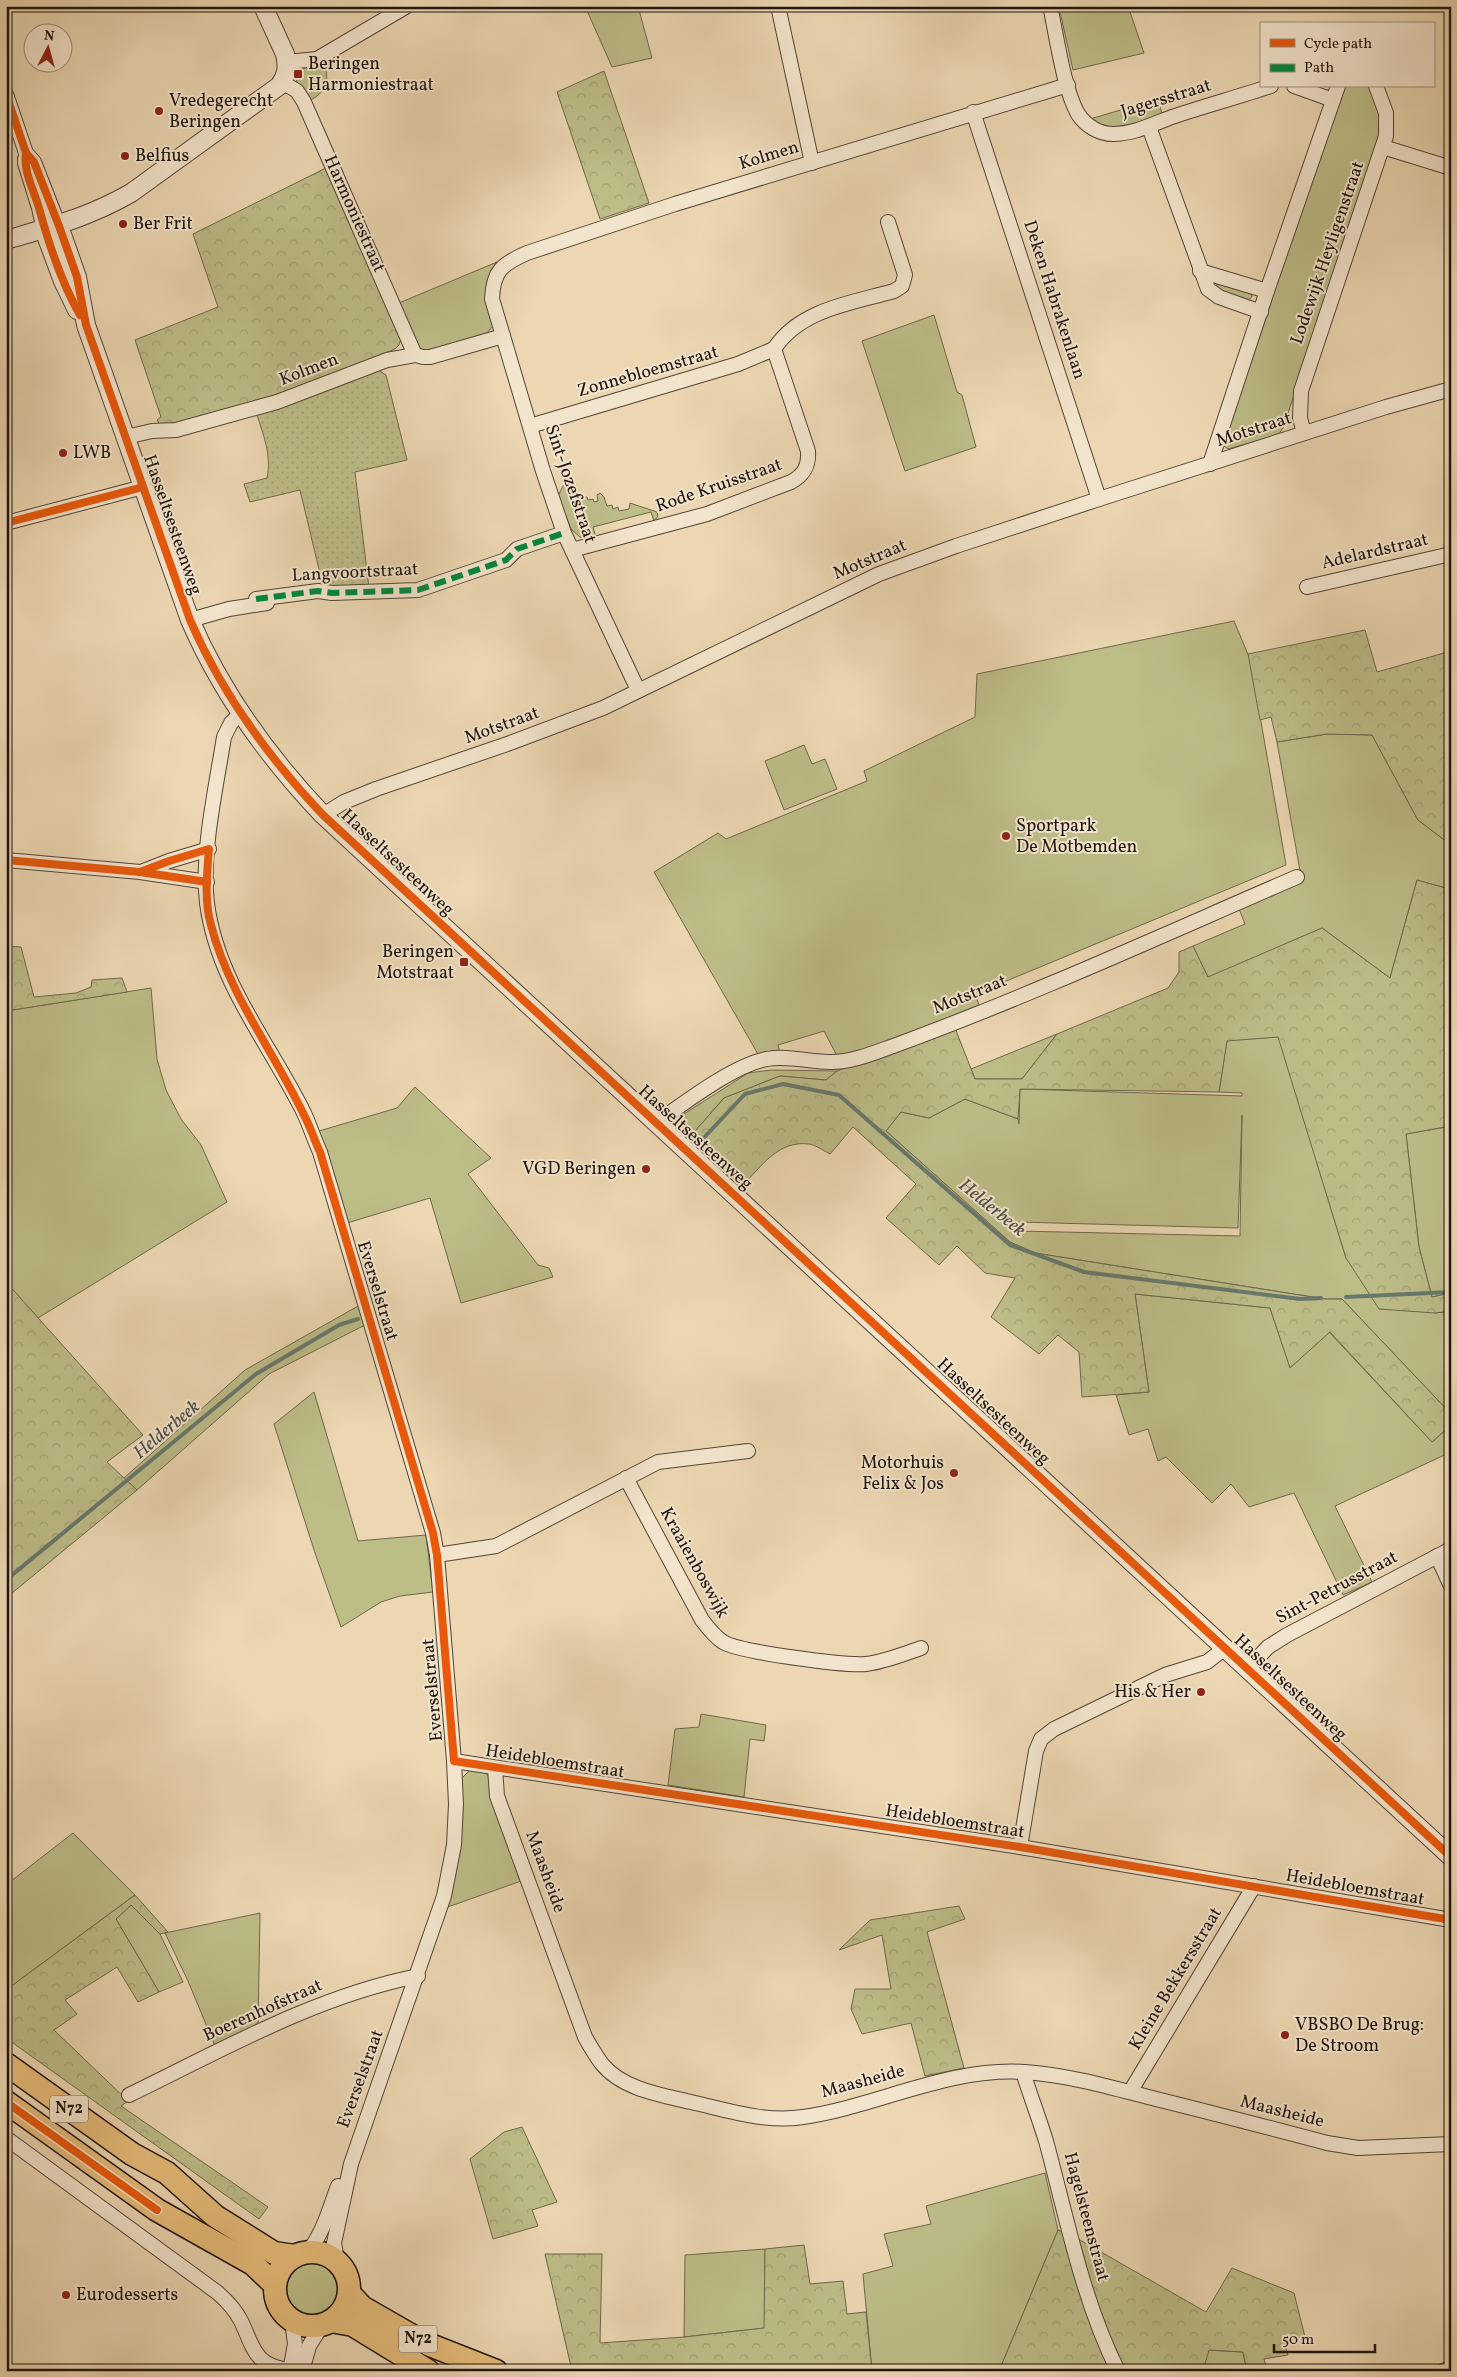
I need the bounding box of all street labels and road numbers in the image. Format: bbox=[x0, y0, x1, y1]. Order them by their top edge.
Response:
street label: Jagersstraat bbox=[1118, 73, 1214, 125]
street label: Kolmen bbox=[736, 135, 802, 177]
street label: Harmoniestraat bbox=[317, 151, 391, 277]
street label: Lodewijk Heyligenstraat bbox=[1285, 158, 1371, 348]
street label: Deken Habrakenlaan bbox=[1016, 217, 1092, 383]
street label: Zonnebloemstraat bbox=[575, 340, 721, 404]
street label: Kolmen bbox=[276, 347, 342, 393]
street label: Motstraat bbox=[1213, 406, 1295, 454]
street label: Sint-Jozefstraat bbox=[538, 421, 602, 547]
street label: Hasseltsesteenweg bbox=[136, 452, 208, 598]
street label: Rode Kruisstraat bbox=[652, 453, 786, 519]
street label: Adelardstraat bbox=[1319, 528, 1431, 576]
street label: Motstraat bbox=[829, 533, 911, 587]
street label: Langvoortstraat bbox=[291, 557, 419, 589]
street label: Motstraat bbox=[461, 701, 543, 751]
street label: Hasseltsesteenweg bbox=[335, 804, 459, 922]
street label: Motstraat bbox=[929, 969, 1011, 1021]
street label: Hasseltsesteenweg bbox=[632, 1080, 758, 1196]
street label: Everselstraat bbox=[350, 1238, 404, 1344]
street label: Hasseltsesteenweg bbox=[931, 1353, 1055, 1471]
street label: Kraaienboswijk bbox=[653, 1503, 735, 1623]
street label: Sint-Petrusstraat bbox=[1272, 1545, 1402, 1631]
street label: Hasseltsesteenweg bbox=[1228, 1629, 1352, 1747]
street label: Everselstraat bbox=[416, 1637, 450, 1743]
street label: Heidebloemstraat bbox=[483, 1739, 627, 1785]
street label: Heidebloemstraat bbox=[883, 1799, 1027, 1845]
street label: Maasheide bbox=[519, 1827, 571, 1917]
street label: Heidebloemstraat bbox=[1283, 1863, 1427, 1913]
street label: Kleine Bekkersstraat bbox=[1123, 1903, 1229, 2055]
street label: Boerenhofstraat bbox=[199, 1974, 327, 2048]
street label: Everselstraat bbox=[332, 2026, 390, 2132]
street label: Maasheide bbox=[818, 2059, 908, 2105]
street label: Maasheide bbox=[1237, 2089, 1327, 2135]
road number: N72 bbox=[50, 2096, 88, 2122]
street label: Hagelsteenstraat bbox=[1057, 2150, 1115, 2284]
road number: N72 bbox=[399, 2326, 437, 2352]

